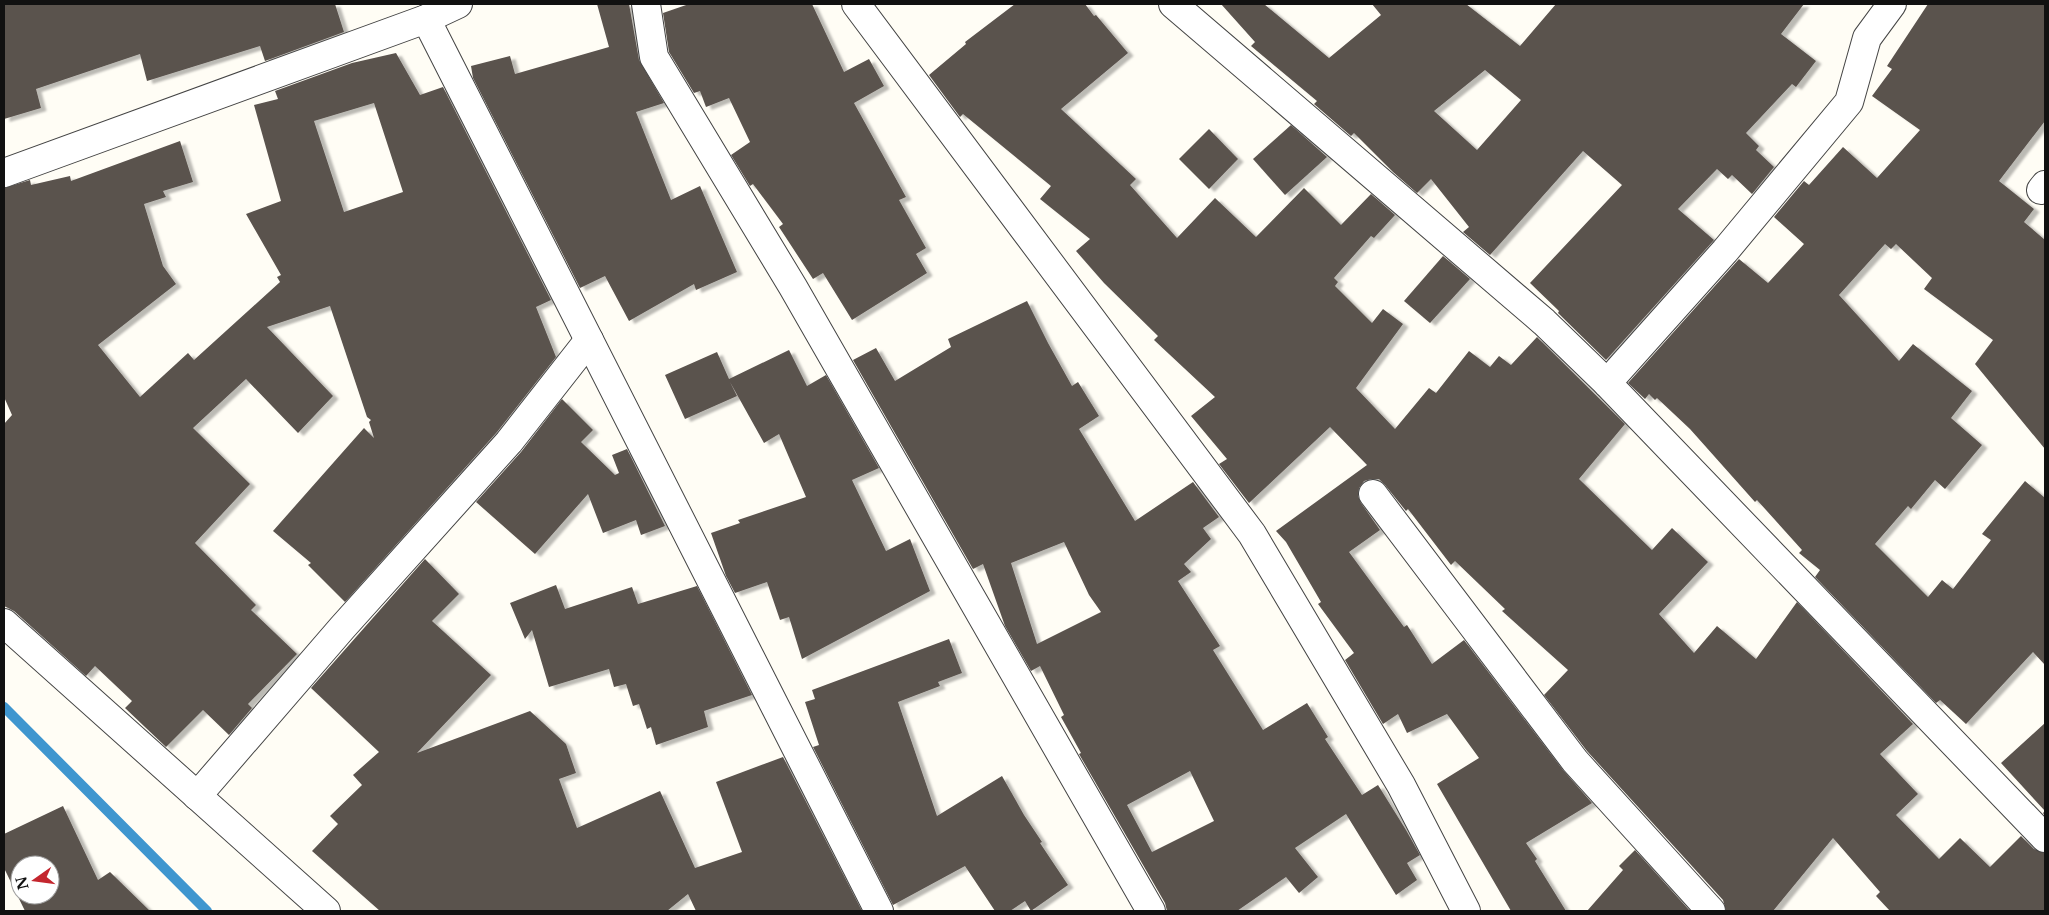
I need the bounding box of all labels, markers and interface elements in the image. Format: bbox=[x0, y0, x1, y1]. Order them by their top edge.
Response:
north arrow bbox=[10, 855, 60, 905]
text: N bbox=[12, 875, 33, 892]

